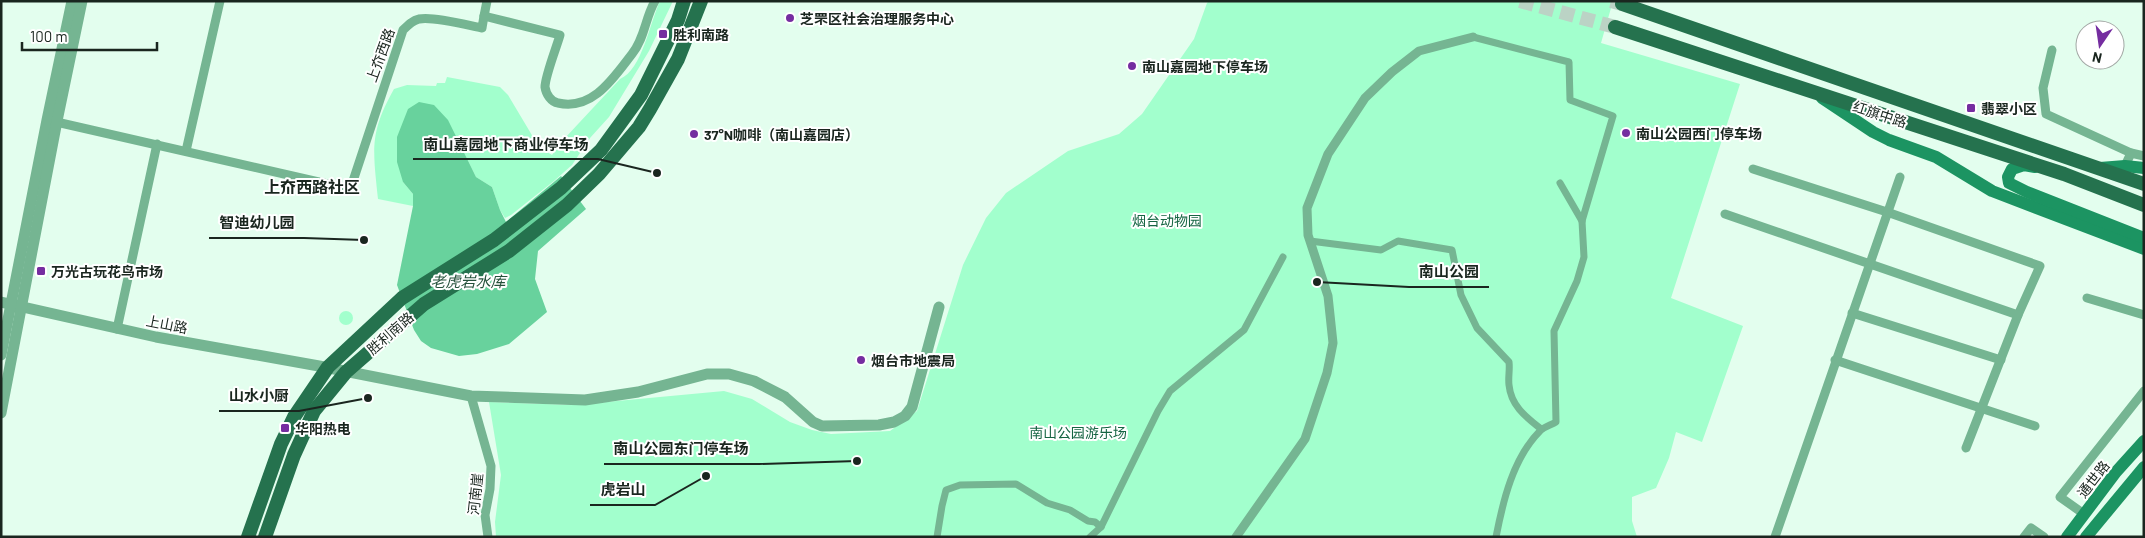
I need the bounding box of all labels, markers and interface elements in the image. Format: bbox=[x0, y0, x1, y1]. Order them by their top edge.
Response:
place label: 芝罘区社会治理服务中心 bbox=[800, 10, 954, 27]
marker: 芝罘区社会治理服务中心 bbox=[784, 12, 796, 24]
scale bar bbox=[22, 20, 158, 52]
north arrow bbox=[2075, 20, 2125, 70]
street label: 上夼西路 bbox=[362, 26, 398, 84]
place label: 胜利南路 bbox=[673, 26, 729, 43]
text: 100 m bbox=[30, 27, 68, 45]
marker: 胜利南路 bbox=[657, 28, 669, 40]
text: N bbox=[2091, 49, 2103, 67]
place label: 南山嘉园地下停车场 bbox=[1142, 58, 1268, 75]
marker: 南山嘉园地下停车场 bbox=[1126, 60, 1138, 72]
street label: 红旗中路 bbox=[1851, 97, 1909, 131]
place label: 翡翠小区 bbox=[1981, 100, 2037, 117]
marker: 翡翠小区 bbox=[1965, 102, 1977, 114]
place label: 南山公园西门停车场 bbox=[1636, 125, 1762, 142]
place label: 37°N咖啡（南山嘉园店） bbox=[704, 126, 859, 143]
marker: 南山公园西门停车场 bbox=[1620, 127, 1632, 139]
marker: 37°N咖啡（南山嘉园店） bbox=[688, 128, 700, 140]
callout: 南山嘉园地下商业停车场 bbox=[413, 129, 598, 159]
text: 南山嘉园地下商业停车场 bbox=[423, 135, 589, 153]
district label: 上夼西路社区 bbox=[264, 177, 360, 196]
callout: 智迪幼儿园 bbox=[209, 208, 304, 238]
park label: 烟台动物园 bbox=[1132, 212, 1202, 229]
text: 智迪幼儿园 bbox=[219, 213, 295, 231]
callout: 南山公园 bbox=[1409, 257, 1489, 287]
text: 南山公园 bbox=[1419, 262, 1479, 280]
place label: 万光古玩花鸟市场 bbox=[51, 263, 163, 280]
marker: 万光古玩花鸟市场 bbox=[35, 265, 47, 277]
water label: 老虎岩水库 bbox=[430, 272, 508, 290]
street label: 胜利南路 bbox=[363, 308, 417, 358]
street label: 上山路 bbox=[145, 312, 189, 336]
place label: 烟台市地震局 bbox=[871, 352, 955, 369]
marker: 烟台市地震局 bbox=[855, 354, 867, 366]
callout: 山水小厨 bbox=[219, 381, 299, 411]
text: 山水小厨 bbox=[229, 386, 289, 404]
place label: 华阳热电 bbox=[295, 420, 351, 437]
marker: 华阳热电 bbox=[279, 422, 291, 434]
park label: 南山公园游乐场 bbox=[1029, 424, 1127, 441]
callout: 南山公园东门停车场 bbox=[604, 434, 759, 464]
text: 南山公园东门停车场 bbox=[613, 439, 749, 457]
street label: 通世路 bbox=[2073, 457, 2113, 501]
street label: 河南崖 bbox=[464, 472, 486, 516]
callout: 虎岩山 bbox=[590, 475, 655, 505]
text: 虎岩山 bbox=[600, 480, 646, 498]

